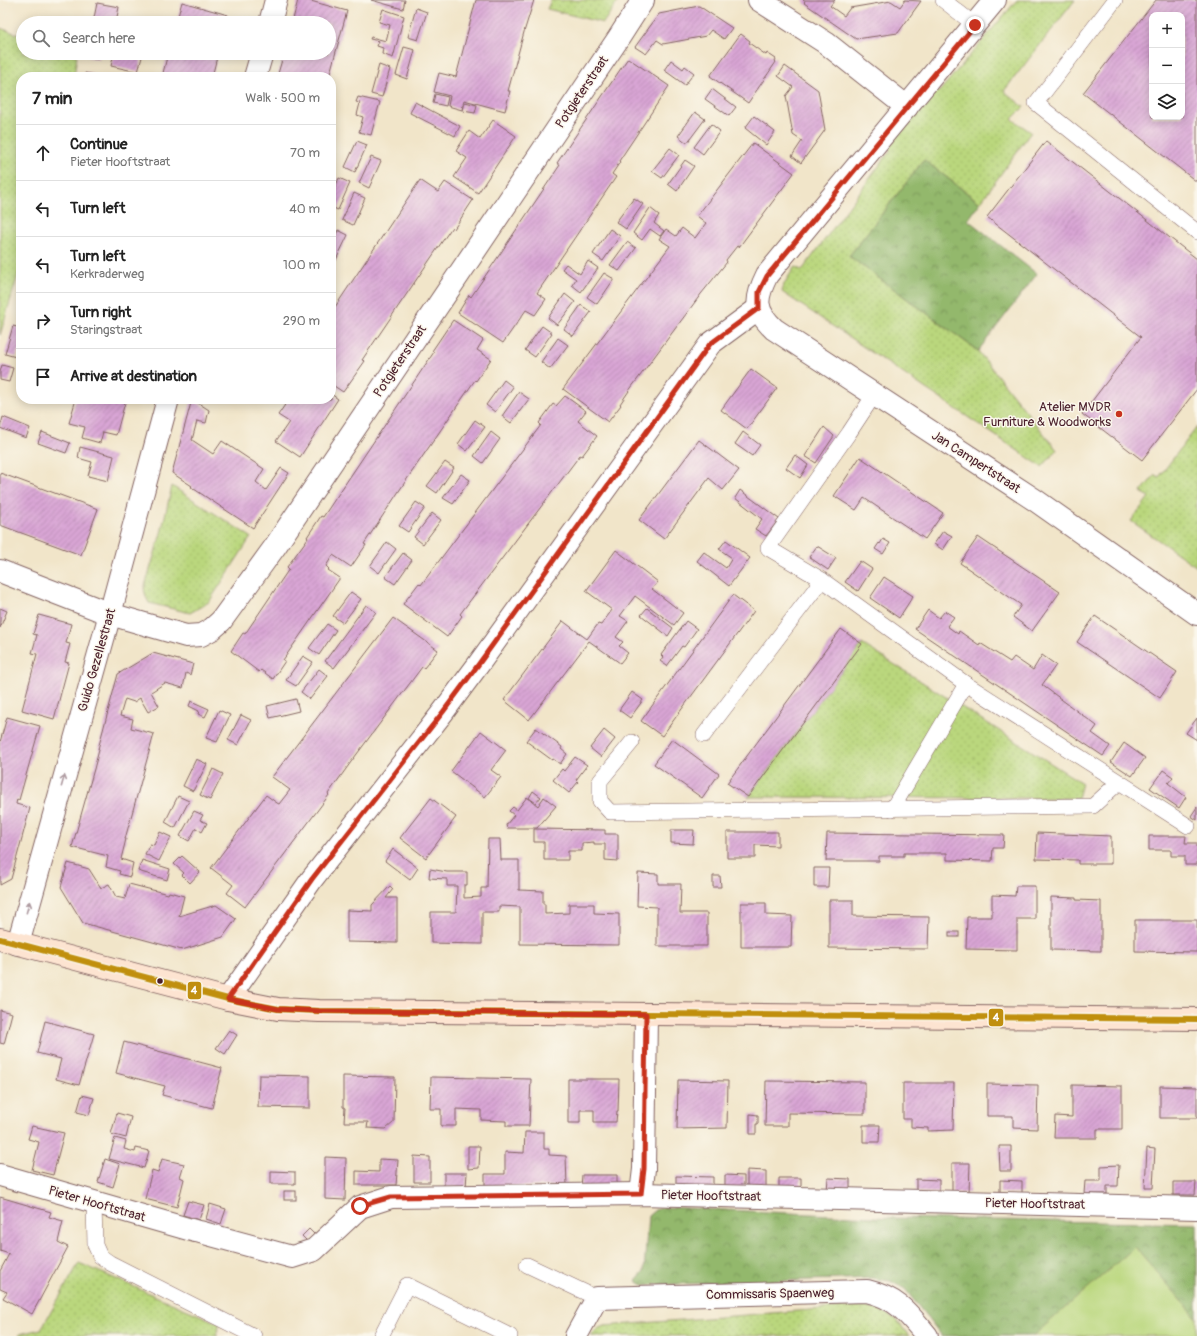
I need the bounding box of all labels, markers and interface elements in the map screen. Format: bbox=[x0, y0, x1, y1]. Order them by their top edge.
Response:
map controls bbox=[1149, 12, 1185, 120]
button: + bbox=[1149, 12, 1185, 48]
search box bbox=[16, 16, 336, 60]
route end bbox=[966, 16, 984, 34]
icon: search bbox=[30, 27, 52, 49]
text: Search here bbox=[62, 29, 135, 48]
button: − bbox=[1149, 48, 1185, 84]
street label: Potgieterstraat bbox=[552, 52, 612, 131]
button: layers bbox=[1149, 84, 1185, 120]
text: 7 min bbox=[32, 88, 72, 109]
text: Walk · 500 m bbox=[245, 90, 320, 106]
text: Continue bbox=[70, 135, 128, 154]
icon: ahead bbox=[32, 142, 54, 164]
text: 70 m bbox=[290, 145, 320, 161]
text: Pieter Hooftstraat bbox=[70, 154, 170, 170]
icon: left bbox=[32, 198, 54, 220]
text: Turn left bbox=[70, 199, 126, 218]
text: 40 m bbox=[289, 201, 320, 217]
text: Turn left bbox=[70, 247, 126, 266]
icon: left bbox=[32, 254, 54, 276]
text: 100 m bbox=[283, 257, 320, 273]
text: Kerkraderweg bbox=[70, 266, 144, 282]
text: Turn right bbox=[70, 303, 131, 322]
icon: right bbox=[32, 310, 54, 332]
text: 290 m bbox=[283, 313, 320, 329]
street label: Potgieterstraat bbox=[370, 321, 430, 400]
text: Staringstraat bbox=[70, 322, 142, 338]
icon: arrive bbox=[32, 366, 54, 388]
text: Arrive at destination bbox=[70, 367, 197, 386]
place label: Atelier MVDR Furniture & Woodworks bbox=[983, 399, 1111, 430]
marker: Atelier MVDR Furniture & Woodworks bbox=[1114, 409, 1124, 419]
street label: Jan Campertstraat bbox=[929, 427, 1024, 497]
street label: Guido Gezellestraat bbox=[75, 606, 120, 714]
one-way arrow bbox=[60, 775, 67, 788]
one-way arrow bbox=[25, 900, 32, 913]
unlabelled marker bbox=[155, 976, 165, 986]
line badge: 4 bbox=[187, 981, 202, 1000]
text: 4 bbox=[190, 984, 198, 997]
line badge: 4 bbox=[988, 1008, 1004, 1027]
text: 4 bbox=[992, 1011, 1000, 1024]
street label: Pieter Hooftstraat bbox=[47, 1182, 148, 1226]
street label: Pieter Hooftstraat bbox=[661, 1187, 762, 1205]
street label: Pieter Hooftstraat bbox=[985, 1195, 1086, 1213]
route start bbox=[351, 1197, 369, 1215]
street label: Commissaris Spaenweg bbox=[706, 1285, 835, 1303]

